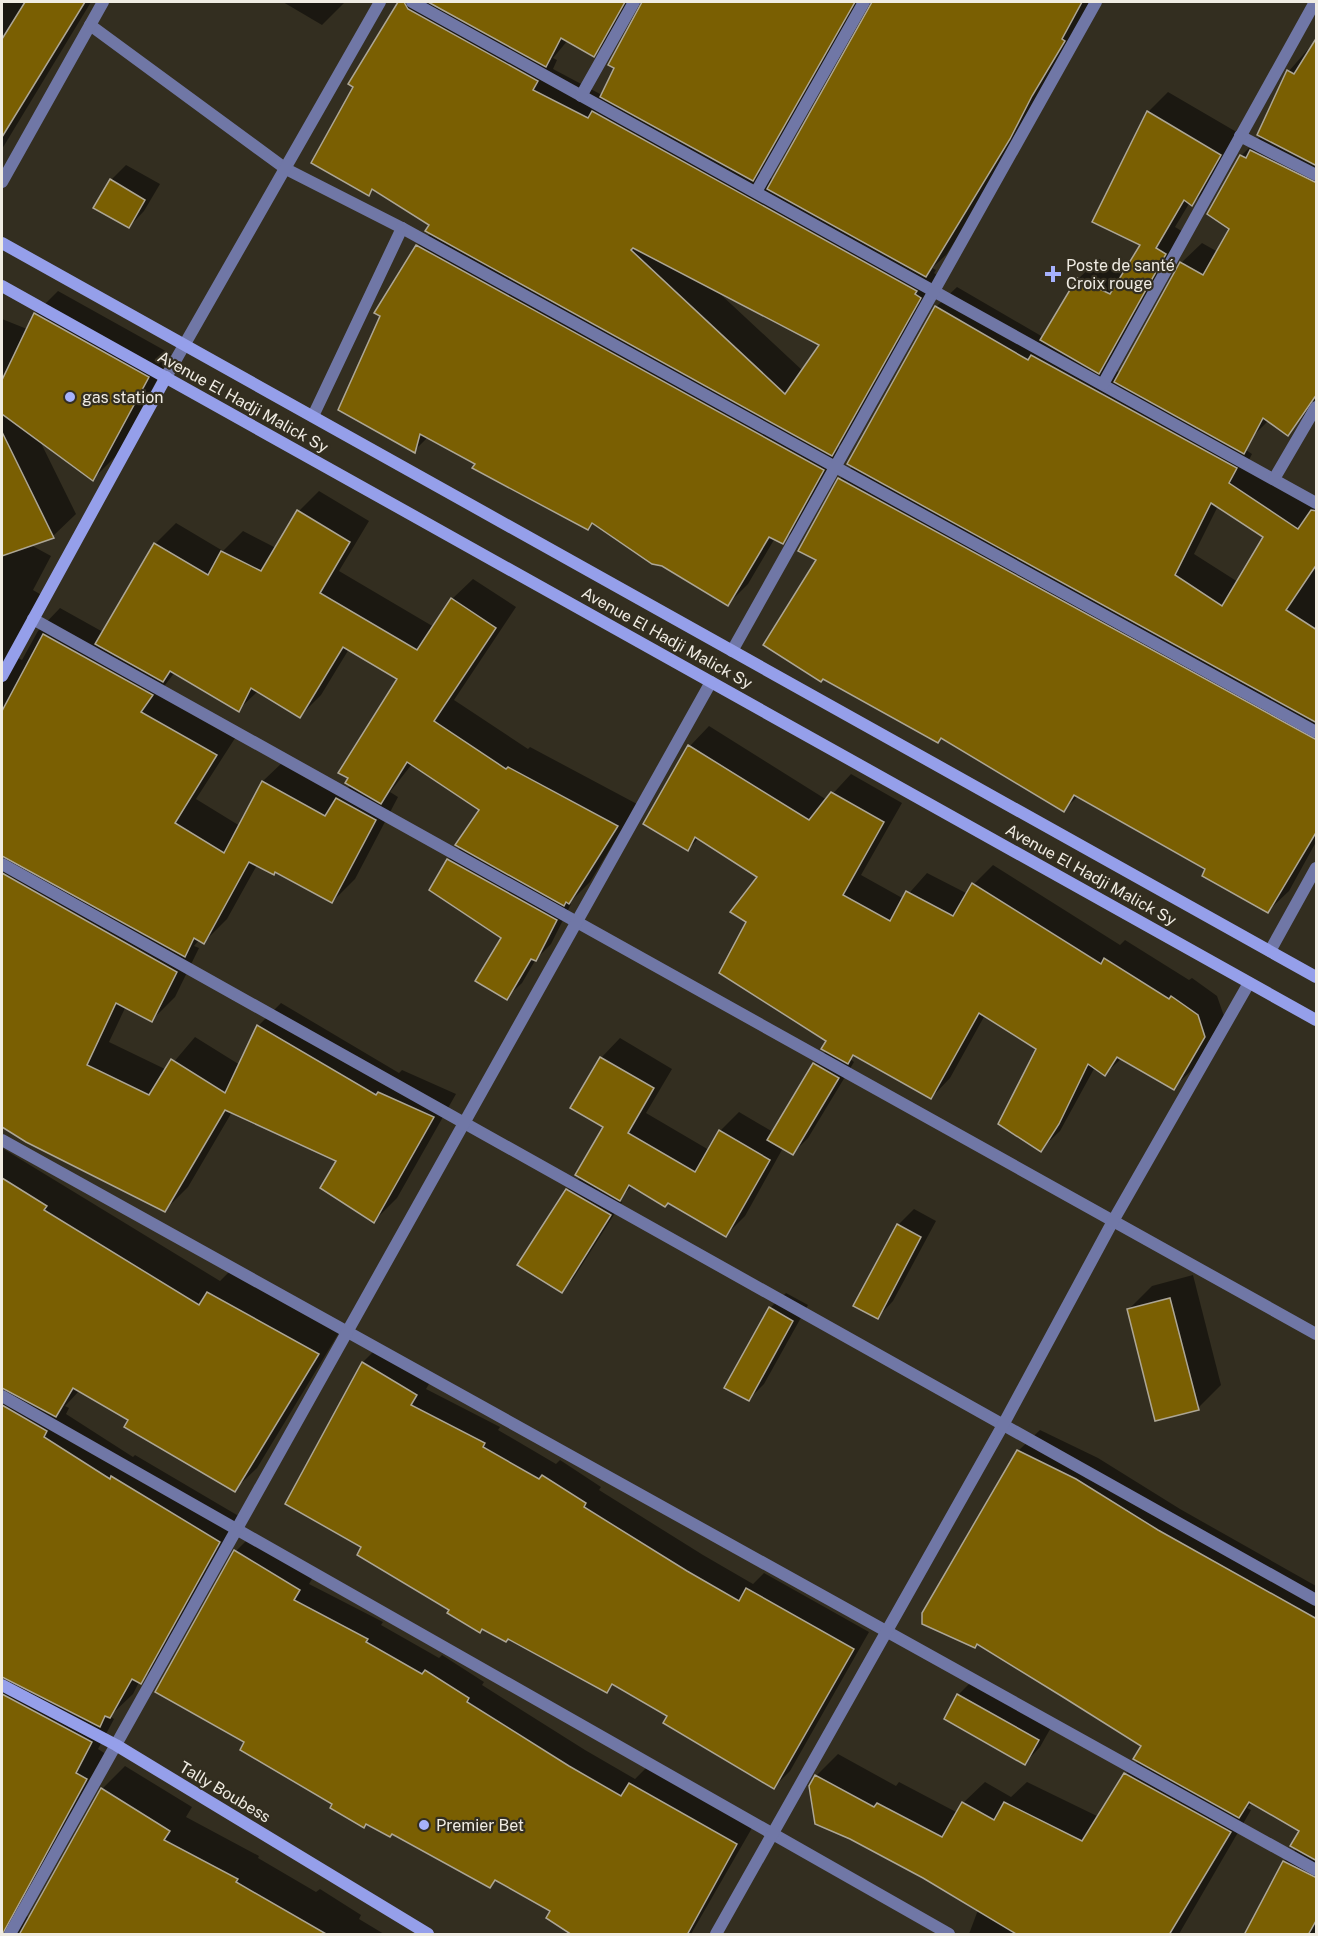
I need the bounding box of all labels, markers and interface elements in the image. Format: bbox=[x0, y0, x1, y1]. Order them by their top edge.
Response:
place label: Poste de santé Croix rouge bbox=[1066, 256, 1175, 293]
marker: Poste de santé Croix rouge bbox=[1044, 265, 1062, 283]
street label: Avenue El Hadji Malick Sy bbox=[154, 347, 332, 457]
place label: gas station bbox=[82, 388, 163, 407]
marker: gas station bbox=[63, 390, 77, 404]
street label: Avenue El Hadji Malick Sy bbox=[578, 583, 756, 693]
street label: Avenue El Hadji Malick Sy bbox=[1002, 820, 1180, 930]
street label: Tally Boubess bbox=[176, 1757, 274, 1827]
place label: Premier Bet bbox=[436, 1816, 524, 1835]
marker: Premier Bet bbox=[417, 1818, 431, 1832]

